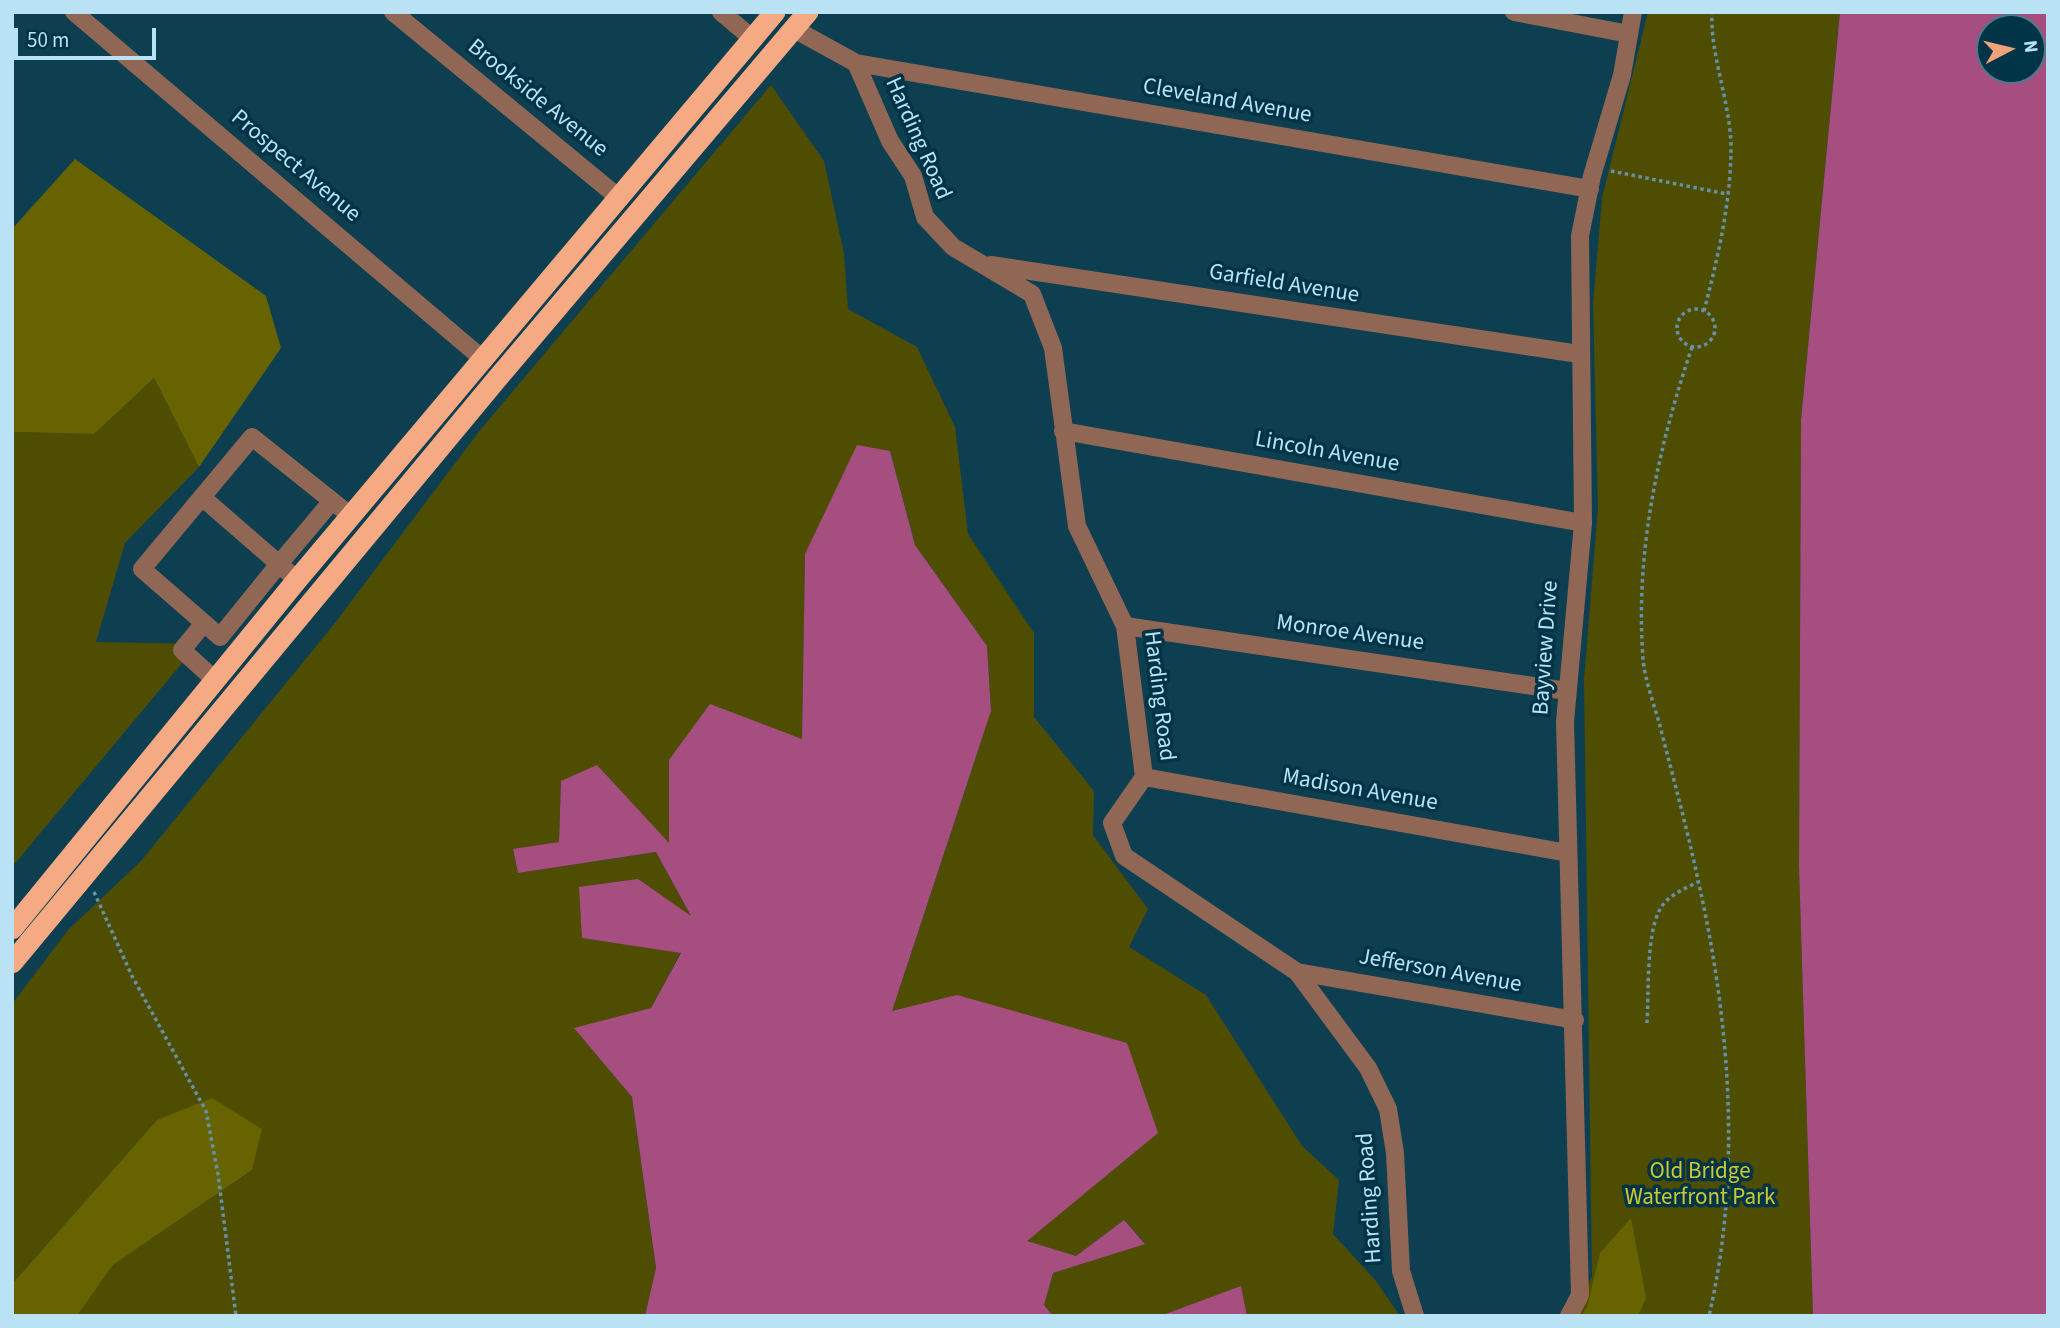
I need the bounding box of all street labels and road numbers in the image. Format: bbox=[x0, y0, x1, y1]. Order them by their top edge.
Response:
street label: Brookside Avenue bbox=[461, 34, 613, 164]
street label: Harding Road bbox=[878, 74, 956, 204]
street label: Cleveland Avenue bbox=[1140, 74, 1314, 130]
street label: Prospect Avenue bbox=[225, 105, 365, 229]
street label: Garfield Avenue bbox=[1207, 260, 1361, 310]
street label: Lincoln Avenue bbox=[1253, 427, 1401, 479]
street label: Bayview Drive bbox=[1529, 580, 1565, 716]
street label: Monroe Avenue bbox=[1274, 610, 1426, 658]
street label: Harding Road bbox=[1136, 629, 1180, 763]
street label: Madison Avenue bbox=[1280, 764, 1440, 818]
street label: Jefferson Avenue bbox=[1356, 944, 1524, 1000]
street label: Harding Road bbox=[1353, 1132, 1389, 1264]

